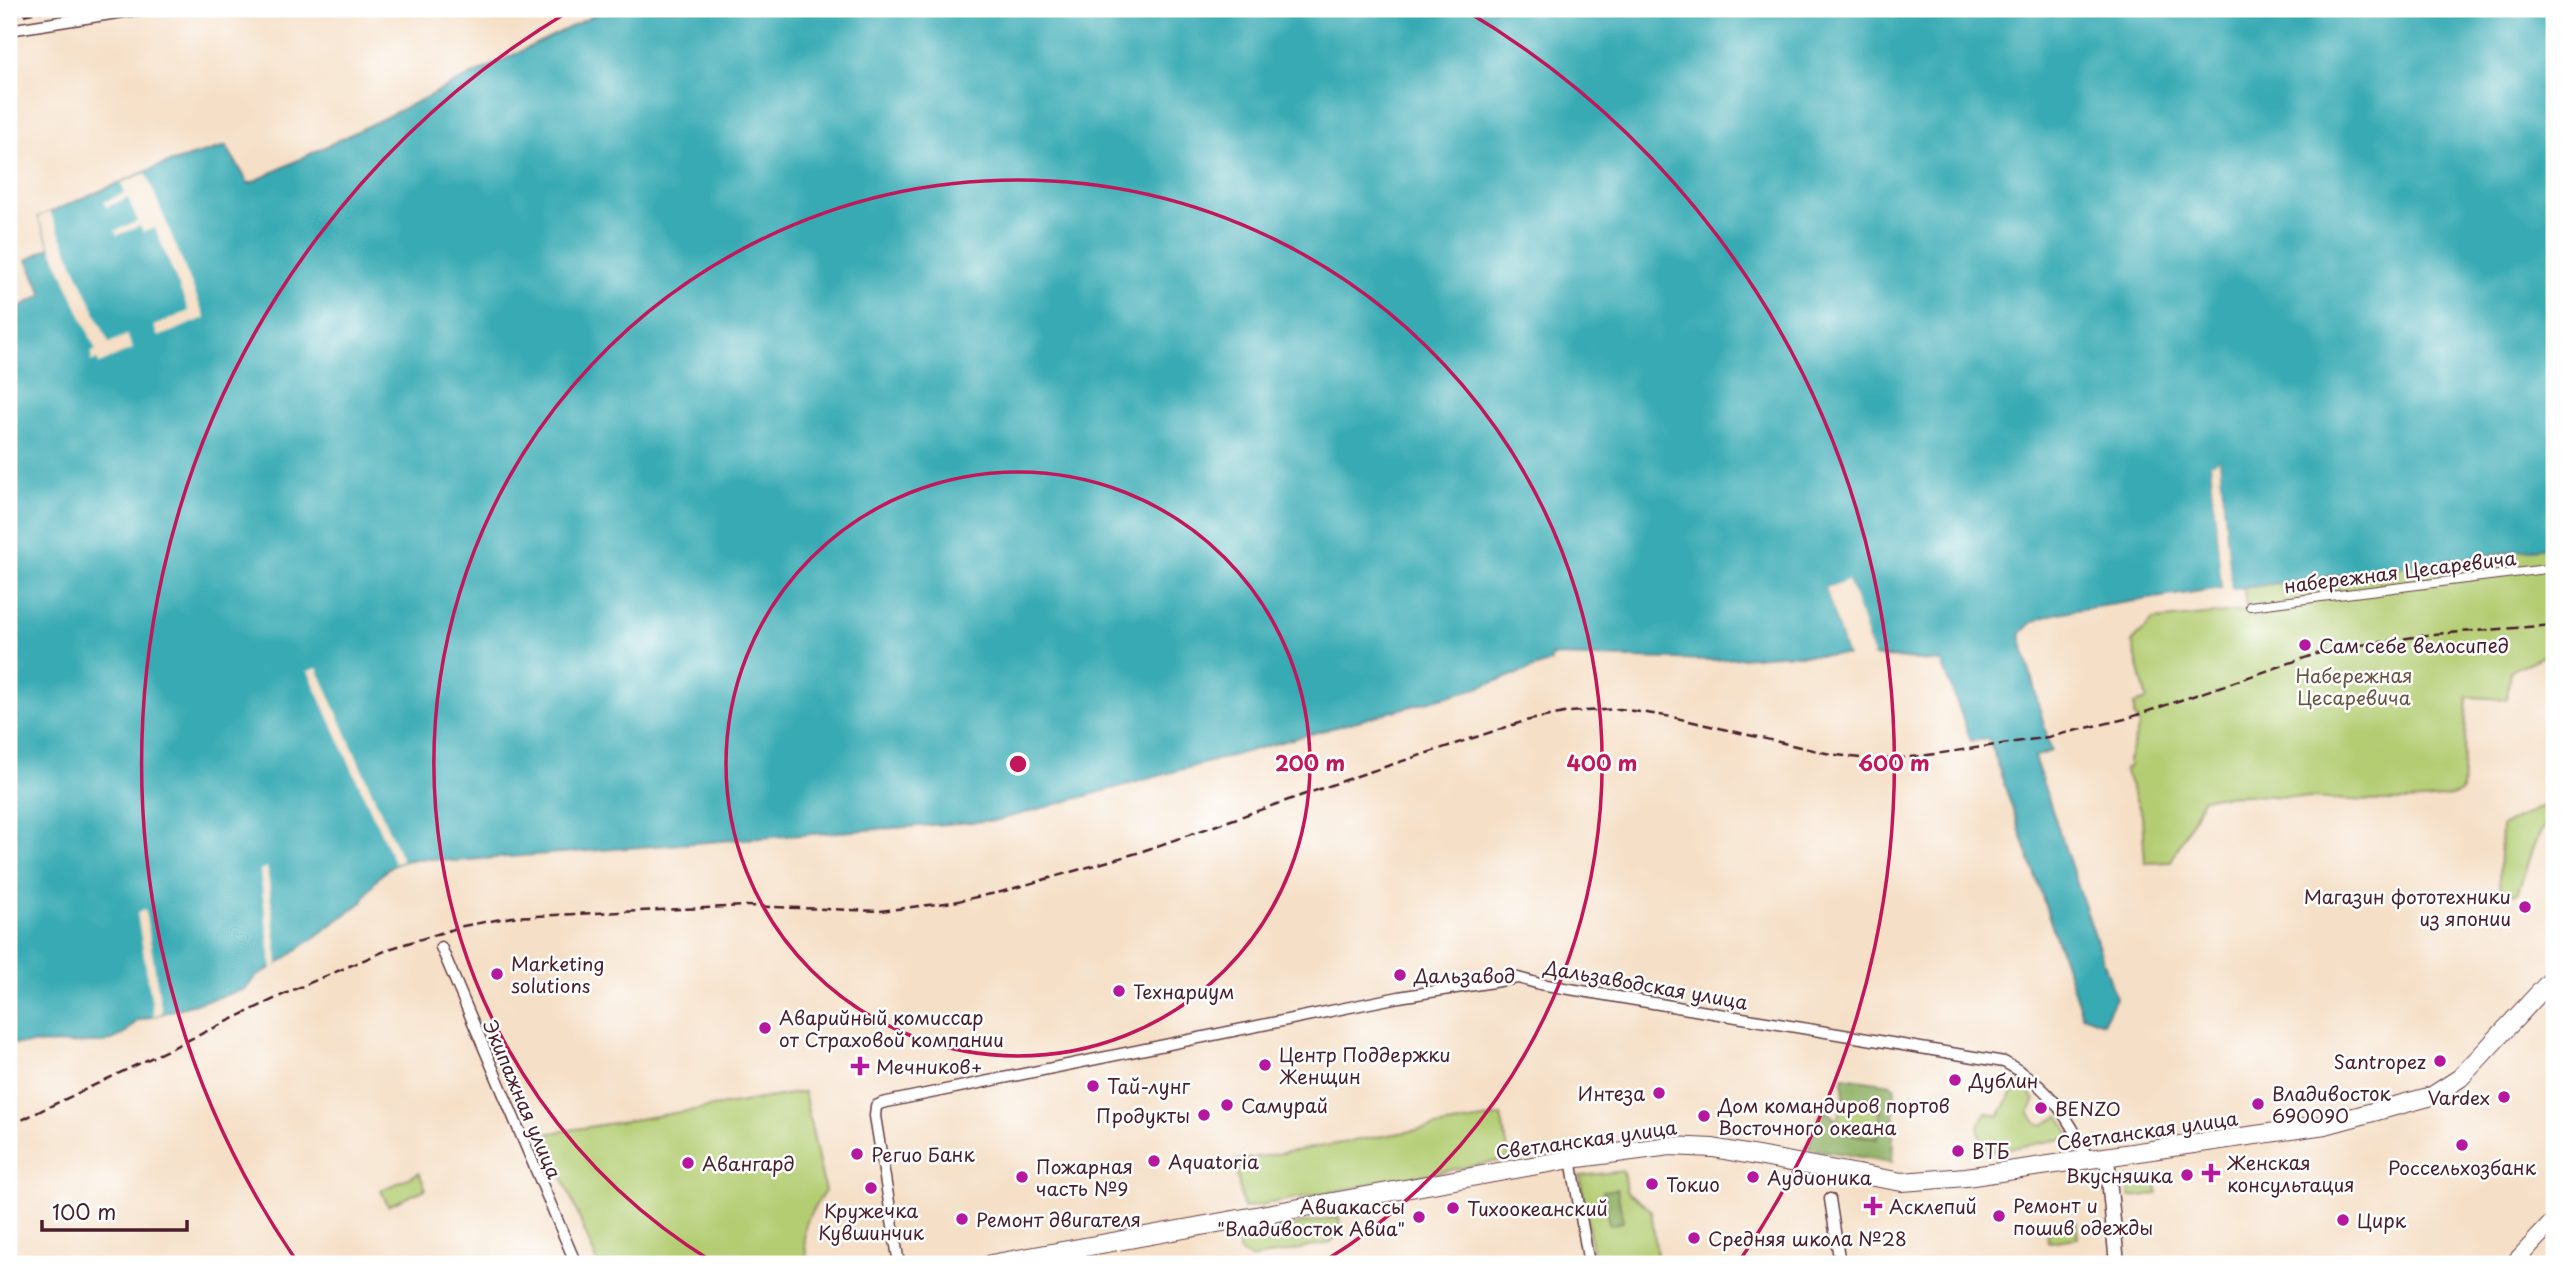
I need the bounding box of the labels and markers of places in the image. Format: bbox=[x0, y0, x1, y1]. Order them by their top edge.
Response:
place label: Сам себе велосипед bbox=[2319, 631, 2509, 659]
marker: Сам себе велосипед bbox=[2297, 637, 2313, 653]
centre of rings bbox=[1006, 752, 1030, 776]
place label: Магазин фототехники из японии bbox=[2304, 882, 2511, 932]
marker: Магазин фототехники из японии bbox=[2517, 899, 2533, 915]
place label: Marketing solutions bbox=[511, 949, 604, 999]
place label: Дальзавод bbox=[1413, 961, 1515, 989]
marker: Marketing solutions bbox=[489, 966, 505, 982]
marker: Дальзавод bbox=[1392, 967, 1408, 983]
place label: Технариум bbox=[1133, 977, 1235, 1005]
marker: Технариум bbox=[1111, 983, 1127, 999]
place label: Аварийный комиссар от Страховой компании bbox=[779, 1003, 1004, 1053]
marker: Аварийный комиссар от Страховой компании bbox=[757, 1020, 773, 1036]
place label: Центр Поддержки Женщин bbox=[1279, 1040, 1451, 1090]
place label: Santropez bbox=[2333, 1047, 2426, 1075]
place label: Мечников+ bbox=[876, 1052, 983, 1080]
marker: Santropez bbox=[2432, 1053, 2448, 1069]
marker: Мечников+ bbox=[850, 1056, 870, 1076]
marker: Центр Поддержки Женщин bbox=[1257, 1057, 1273, 1073]
place label: Дублин bbox=[1968, 1066, 2038, 1094]
place label: Тай-лунг bbox=[1107, 1072, 1191, 1100]
marker: Дублин bbox=[1947, 1072, 1963, 1088]
marker: Тай-лунг bbox=[1085, 1078, 1101, 1094]
place label: Интеза bbox=[1578, 1079, 1645, 1107]
place label: Владивосток 690090 bbox=[2272, 1079, 2392, 1129]
place label: Vardex bbox=[2427, 1083, 2490, 1111]
marker: Интеза bbox=[1651, 1085, 1667, 1101]
marker: Vardex bbox=[2496, 1089, 2512, 1105]
place label: Самурай bbox=[1241, 1091, 1328, 1119]
place label: Дом командиров портов Восточного океана bbox=[1717, 1091, 1950, 1141]
place label: BENZO bbox=[2055, 1094, 2121, 1122]
marker: Владивосток 690090 bbox=[2250, 1096, 2266, 1112]
marker: Самурай bbox=[1219, 1097, 1235, 1113]
marker: BENZO bbox=[2033, 1100, 2049, 1116]
place label: Продукты bbox=[1096, 1101, 1190, 1129]
marker: Продукты bbox=[1196, 1107, 1212, 1123]
marker: Дом командиров портов Восточного океана bbox=[1696, 1108, 1712, 1124]
place label: ВТБ bbox=[1972, 1137, 2009, 1165]
marker: Россельхозбанк bbox=[2454, 1137, 2470, 1153]
place label: Регио Банк bbox=[871, 1140, 975, 1168]
marker: ВТБ bbox=[1950, 1143, 1966, 1159]
marker: Регио Банк bbox=[849, 1146, 865, 1162]
place label: Aquatoria bbox=[1168, 1147, 1259, 1175]
place label: Женская консультация bbox=[2227, 1148, 2355, 1198]
place label: Авангард bbox=[702, 1149, 795, 1177]
place label: Пожарная часть №9 bbox=[1036, 1152, 1133, 1202]
marker: Aquatoria bbox=[1146, 1153, 1162, 1169]
place label: Россельхозбанк bbox=[2388, 1153, 2537, 1181]
marker: Авангард bbox=[680, 1155, 696, 1171]
place label: Вкусняшка bbox=[2066, 1161, 2173, 1189]
place label: Аудионика bbox=[1767, 1163, 1872, 1191]
marker: Женская консультация bbox=[2201, 1163, 2221, 1183]
marker: Вкусняшка bbox=[2179, 1167, 2195, 1183]
marker: Пожарная часть №9 bbox=[1014, 1169, 1030, 1185]
marker: Аудионика bbox=[1745, 1169, 1761, 1185]
place label: Токио bbox=[1666, 1170, 1720, 1198]
marker: Токио bbox=[1644, 1176, 1660, 1192]
marker: Кружечка Кувшинчик bbox=[863, 1180, 879, 1196]
place label: Ремонт и пошив одежды bbox=[2013, 1191, 2153, 1241]
place label: Авиакассы "Владивосток Авиа" bbox=[1217, 1192, 1405, 1242]
place label: Асклепий bbox=[1889, 1192, 1977, 1220]
place label: Тихоокеанский bbox=[1467, 1194, 1608, 1222]
place label: Кружечка Кувшинчик bbox=[818, 1196, 925, 1246]
marker: Асклепий bbox=[1863, 1196, 1883, 1216]
marker: Тихоокеанский bbox=[1445, 1200, 1461, 1216]
place label: Ремонт двигателя bbox=[976, 1205, 1141, 1233]
place label: Цирк bbox=[2357, 1206, 2407, 1234]
marker: Ремонт и пошив одежды bbox=[1991, 1208, 2007, 1224]
marker: Авиакассы "Владивосток Авиа" bbox=[1411, 1209, 1427, 1225]
marker: Ремонт двигателя bbox=[954, 1211, 970, 1227]
marker: Цирк bbox=[2335, 1212, 2351, 1228]
place label: Средняя школа №28 bbox=[1708, 1224, 1907, 1252]
marker: Средняя школа №28 bbox=[1686, 1230, 1702, 1246]

